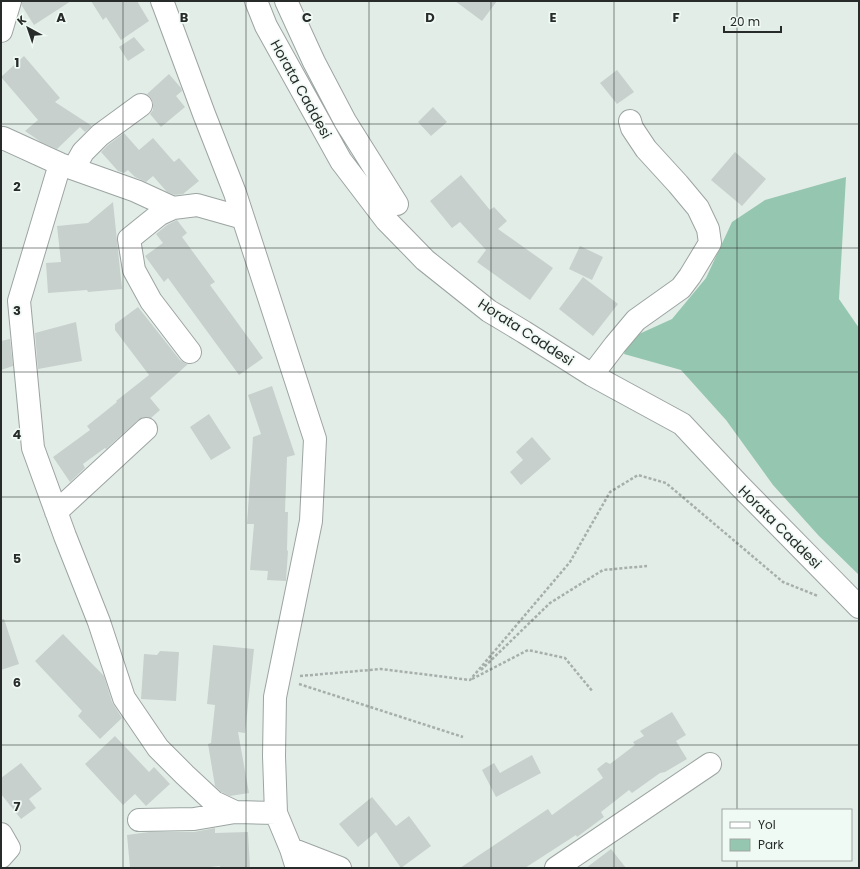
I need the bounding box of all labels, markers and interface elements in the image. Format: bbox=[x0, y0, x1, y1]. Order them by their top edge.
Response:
north arrow bbox=[8, 8, 48, 48]
text: A bbox=[56, 8, 66, 27]
text: B bbox=[180, 8, 189, 27]
text: C bbox=[302, 8, 312, 27]
text: D bbox=[425, 8, 435, 27]
text: E bbox=[549, 8, 557, 27]
text: F bbox=[672, 8, 680, 27]
scale bar bbox=[724, 8, 781, 34]
text: K bbox=[13, 12, 30, 29]
text: 20 m bbox=[730, 13, 760, 30]
street label: Horata Caddesi bbox=[266, 36, 336, 142]
text: 1 bbox=[15, 53, 19, 72]
text: 2 bbox=[13, 177, 21, 196]
street label: Horata Caddesi bbox=[474, 294, 578, 370]
text: 3 bbox=[13, 301, 21, 320]
text: 4 bbox=[13, 425, 22, 444]
street label: Horata Caddesi bbox=[734, 481, 826, 573]
text: 5 bbox=[13, 549, 21, 568]
text: 6 bbox=[13, 673, 21, 692]
text: 7 bbox=[14, 797, 21, 816]
legend bbox=[722, 809, 852, 861]
text: Yol bbox=[758, 816, 776, 833]
text: Park bbox=[758, 836, 785, 853]

